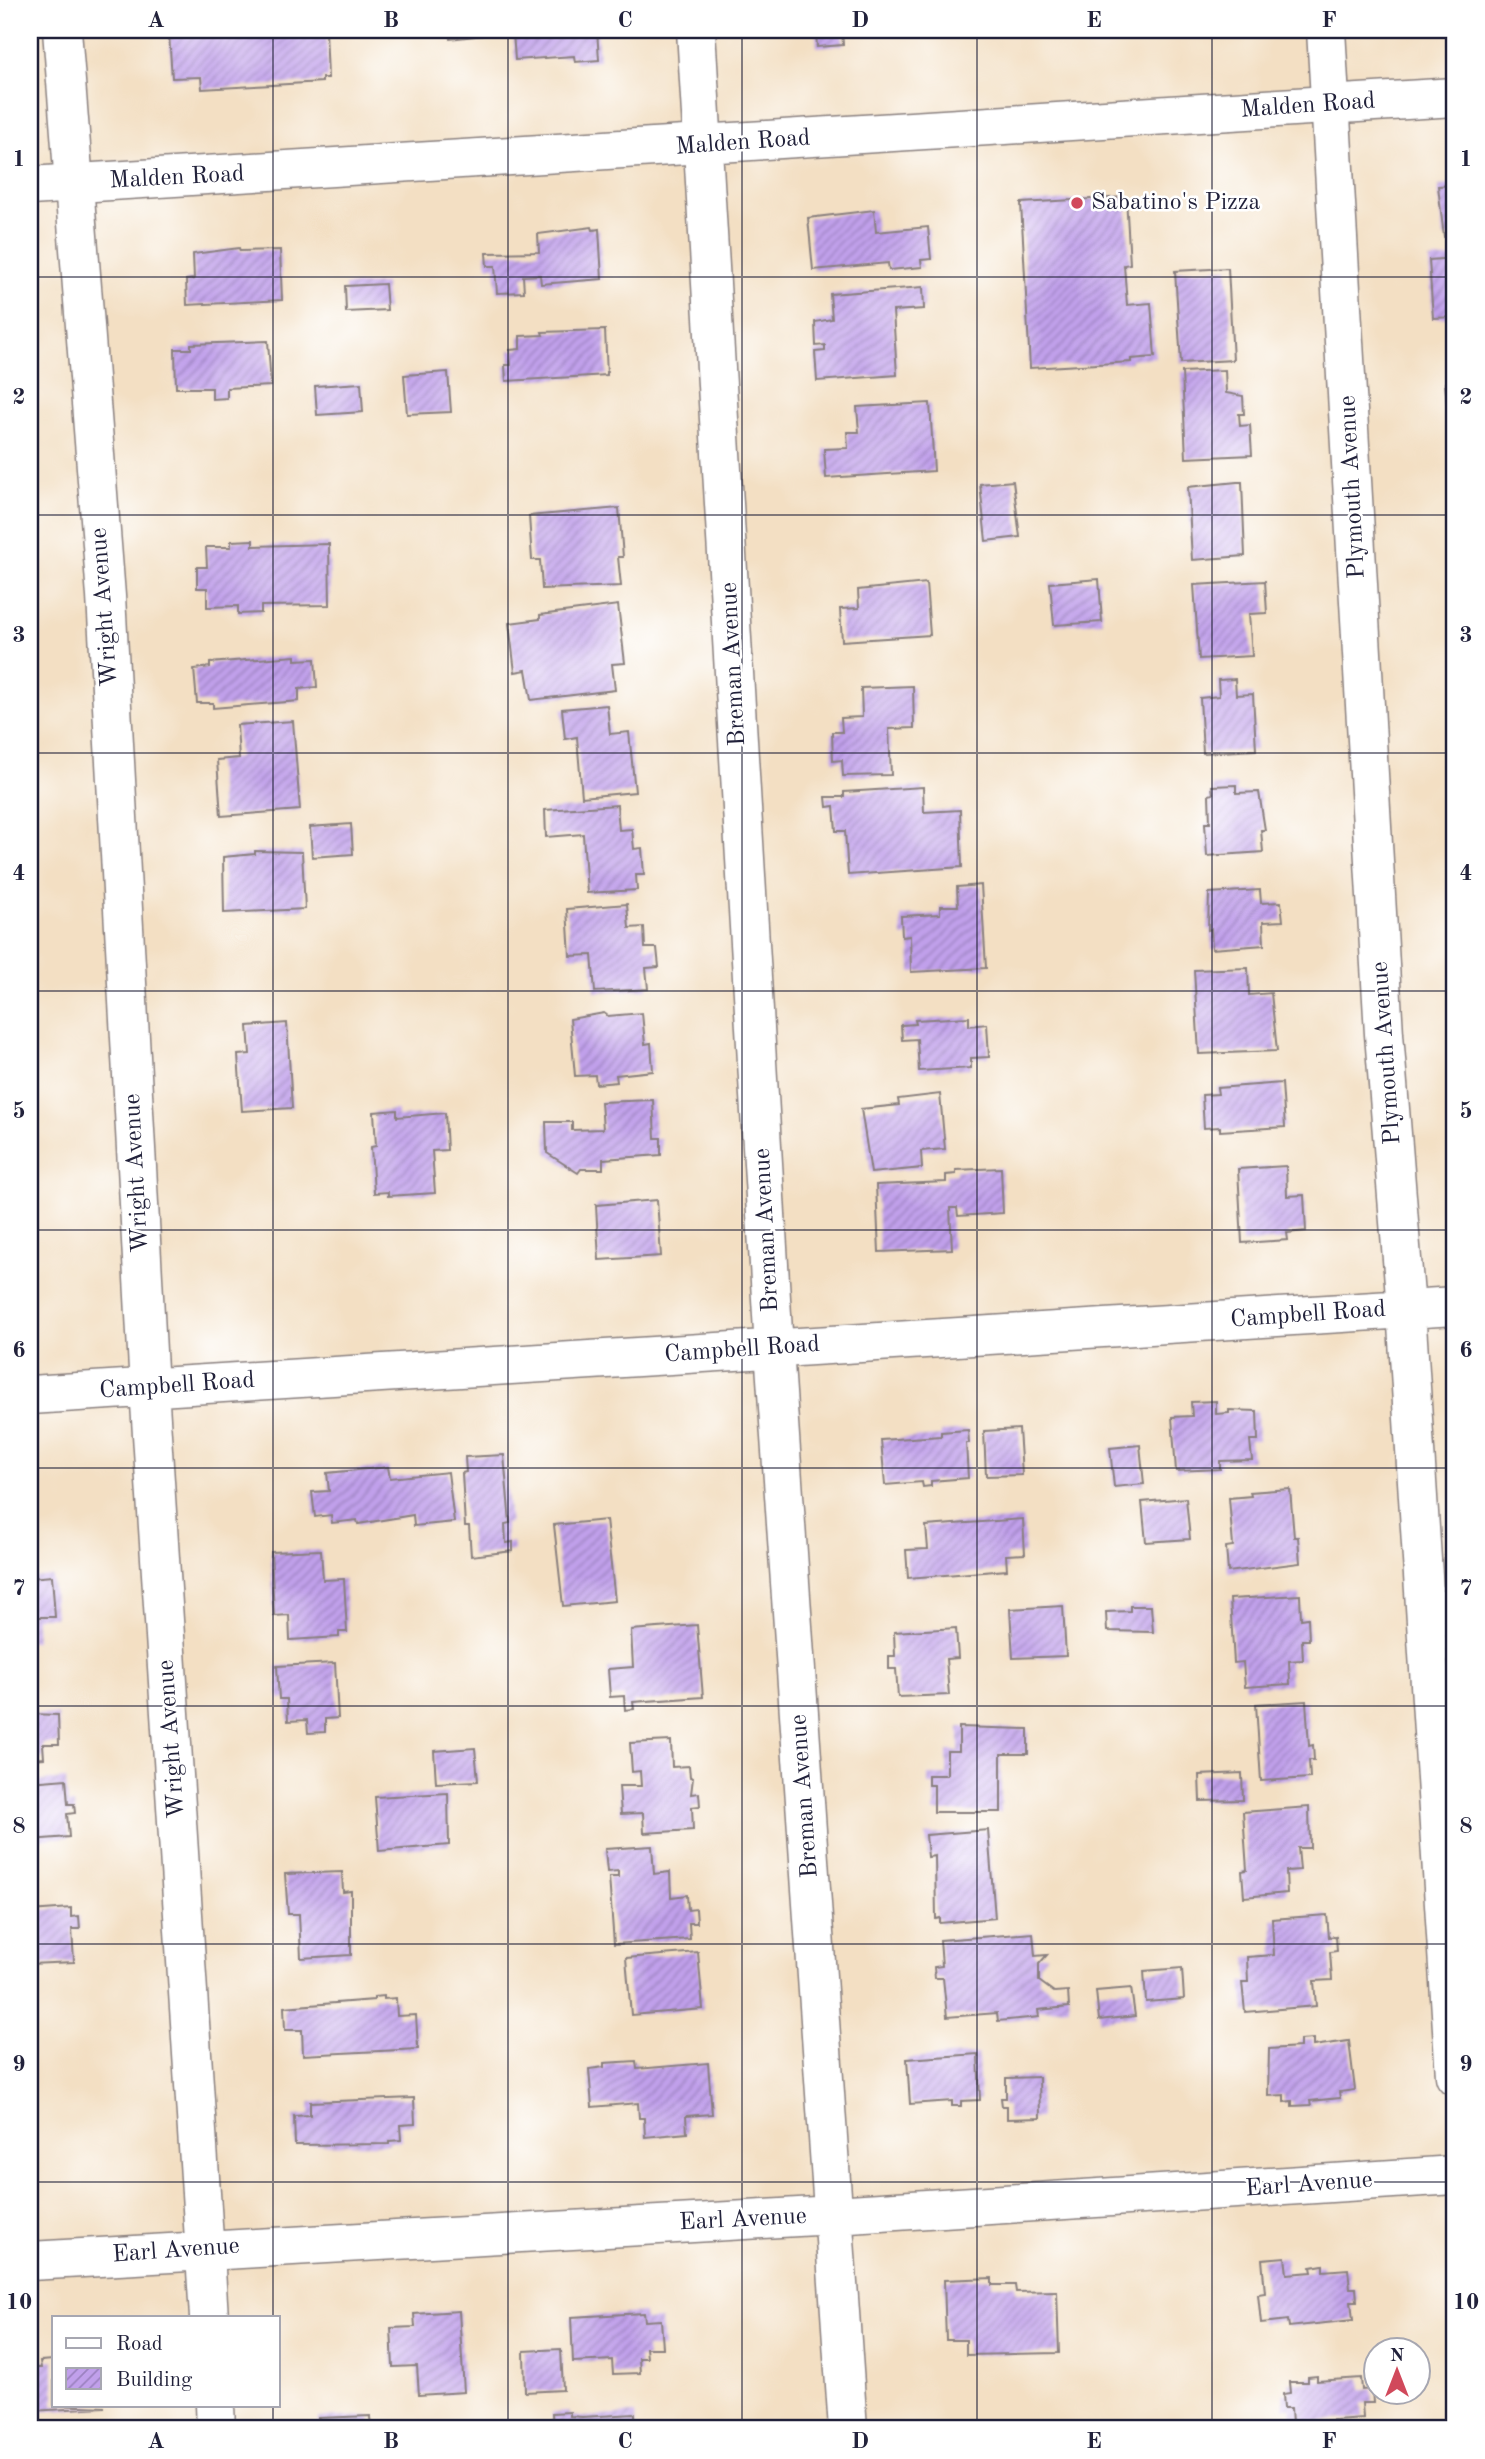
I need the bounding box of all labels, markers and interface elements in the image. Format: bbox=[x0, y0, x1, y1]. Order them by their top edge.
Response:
text: A bbox=[147, 9, 165, 32]
text: B bbox=[383, 9, 399, 32]
text: C bbox=[617, 9, 633, 32]
text: D bbox=[851, 9, 869, 32]
text: E bbox=[1086, 9, 1102, 32]
text: F bbox=[1321, 9, 1337, 32]
street label: Malden Road bbox=[1240, 89, 1376, 123]
street label: Malden Road bbox=[675, 126, 811, 160]
text: 1 bbox=[12, 148, 26, 171]
text: 1 bbox=[1459, 148, 1473, 171]
street label: Malden Road bbox=[109, 162, 245, 194]
place label: Sabatino's Pizza bbox=[1091, 191, 1260, 215]
marker: Sabatino's Pizza bbox=[1069, 195, 1085, 211]
text: 2 bbox=[12, 386, 26, 409]
text: 2 bbox=[1459, 386, 1473, 409]
street label: Plymouth Avenue bbox=[1336, 395, 1370, 579]
street label: Wright Avenue bbox=[87, 527, 123, 687]
street label: Breman Avenue bbox=[718, 581, 750, 747]
text: 3 bbox=[12, 624, 26, 647]
text: 3 bbox=[1459, 624, 1473, 647]
text: 4 bbox=[12, 862, 26, 885]
text: 4 bbox=[1459, 862, 1473, 885]
street label: Plymouth Avenue bbox=[1369, 961, 1405, 1145]
street label: Wright Avenue bbox=[121, 1093, 153, 1253]
text: 5 bbox=[12, 1100, 26, 1123]
text: 5 bbox=[1459, 1100, 1473, 1123]
street label: Breman Avenue bbox=[751, 1147, 783, 1313]
street label: Campbell Road bbox=[1229, 1298, 1387, 1332]
street label: Campbell Road bbox=[663, 1333, 821, 1367]
text: 6 bbox=[12, 1339, 26, 1362]
text: 6 bbox=[1459, 1339, 1473, 1362]
street label: Campbell Road bbox=[98, 1369, 256, 1403]
text: 7 bbox=[12, 1577, 26, 1600]
text: 7 bbox=[1459, 1577, 1473, 1600]
street label: Wright Avenue bbox=[154, 1659, 190, 1819]
street label: Breman Avenue bbox=[787, 1713, 823, 1879]
text: 8 bbox=[12, 1815, 26, 1838]
text: 8 bbox=[1459, 1815, 1473, 1838]
text: 9 bbox=[12, 2053, 26, 2076]
text: 9 bbox=[1459, 2053, 1473, 2076]
street label: Earl Avenue bbox=[1244, 2169, 1374, 2201]
street label: Earl Avenue bbox=[679, 2205, 807, 2235]
street label: Earl Avenue bbox=[111, 2235, 241, 2267]
text: 10 bbox=[6, 2291, 32, 2314]
text: 10 bbox=[1453, 2291, 1479, 2314]
legend bbox=[52, 2316, 280, 2406]
text: Road bbox=[116, 2334, 163, 2355]
north arrow bbox=[1362, 2336, 1432, 2406]
text: N bbox=[1390, 2347, 1405, 2366]
text: Building bbox=[116, 2370, 193, 2391]
text: A bbox=[147, 2430, 165, 2453]
text: B bbox=[383, 2430, 399, 2453]
text: C bbox=[617, 2430, 633, 2453]
text: D bbox=[851, 2430, 869, 2453]
text: E bbox=[1086, 2430, 1102, 2453]
text: F bbox=[1321, 2430, 1337, 2453]

